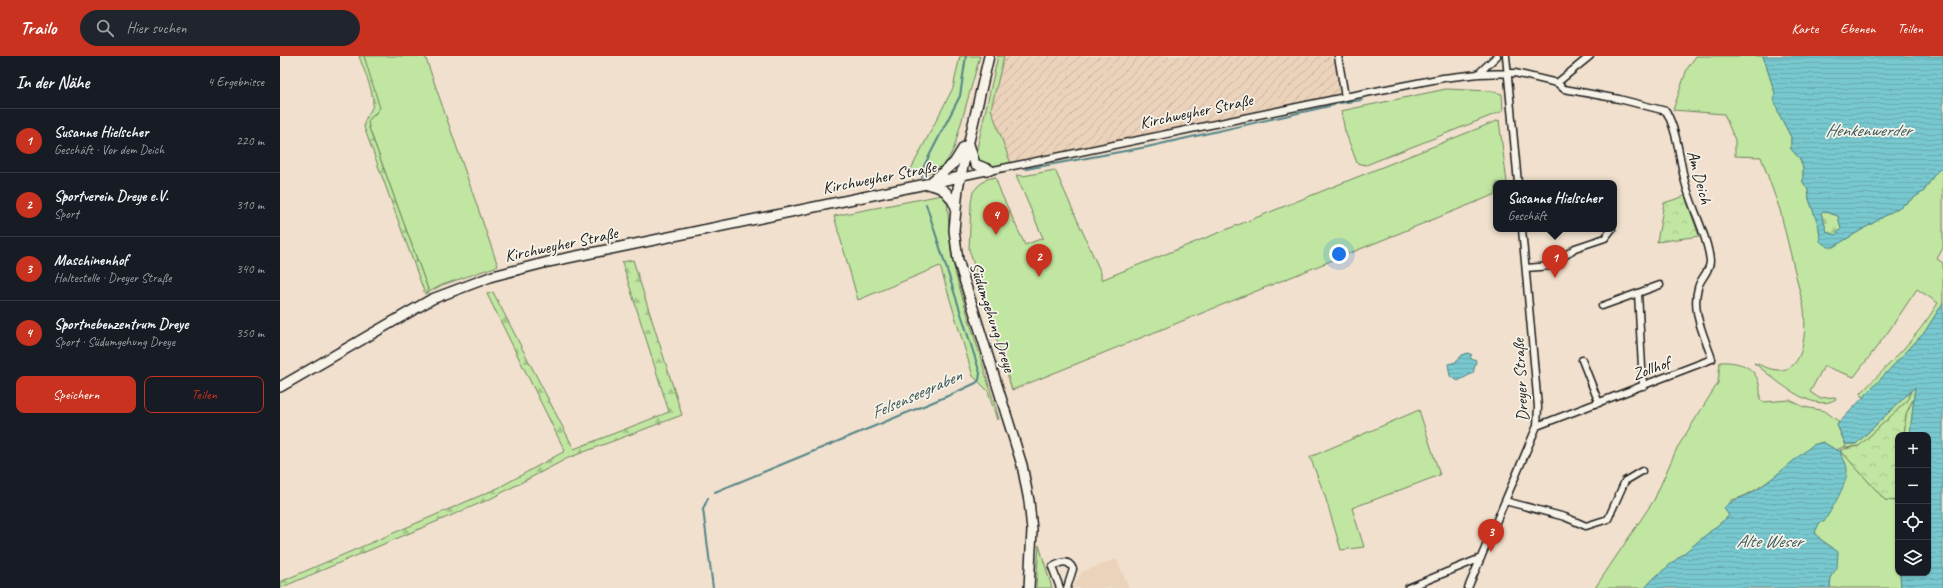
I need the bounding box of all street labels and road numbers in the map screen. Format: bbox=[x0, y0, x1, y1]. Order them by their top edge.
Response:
street label: Kirchweyher Straße bbox=[1138, 89, 1256, 134]
street label: Am Deich bbox=[1682, 148, 1717, 206]
street label: Kirchweyher Straße bbox=[821, 156, 939, 199]
street label: Kirchweyher Straße bbox=[503, 222, 621, 267]
street label: Südumgehung Dreye bbox=[965, 260, 1021, 376]
street label: Dreyer Straße bbox=[1508, 337, 1533, 422]
street label: Zollhof bbox=[1629, 351, 1677, 385]

